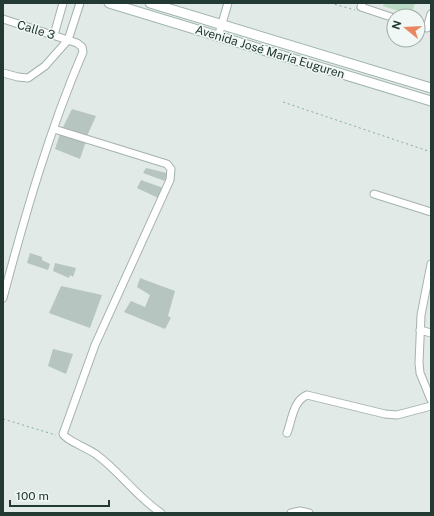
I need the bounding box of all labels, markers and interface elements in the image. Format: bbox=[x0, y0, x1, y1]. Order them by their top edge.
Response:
north arrow bbox=[386, 8, 426, 48]
street label: Calle 3 bbox=[15, 18, 57, 42]
text: N bbox=[389, 19, 404, 31]
street label: Avenida José María Euguren bbox=[194, 23, 347, 81]
scale bar bbox=[10, 482, 109, 508]
text: 100 m bbox=[16, 489, 49, 503]

